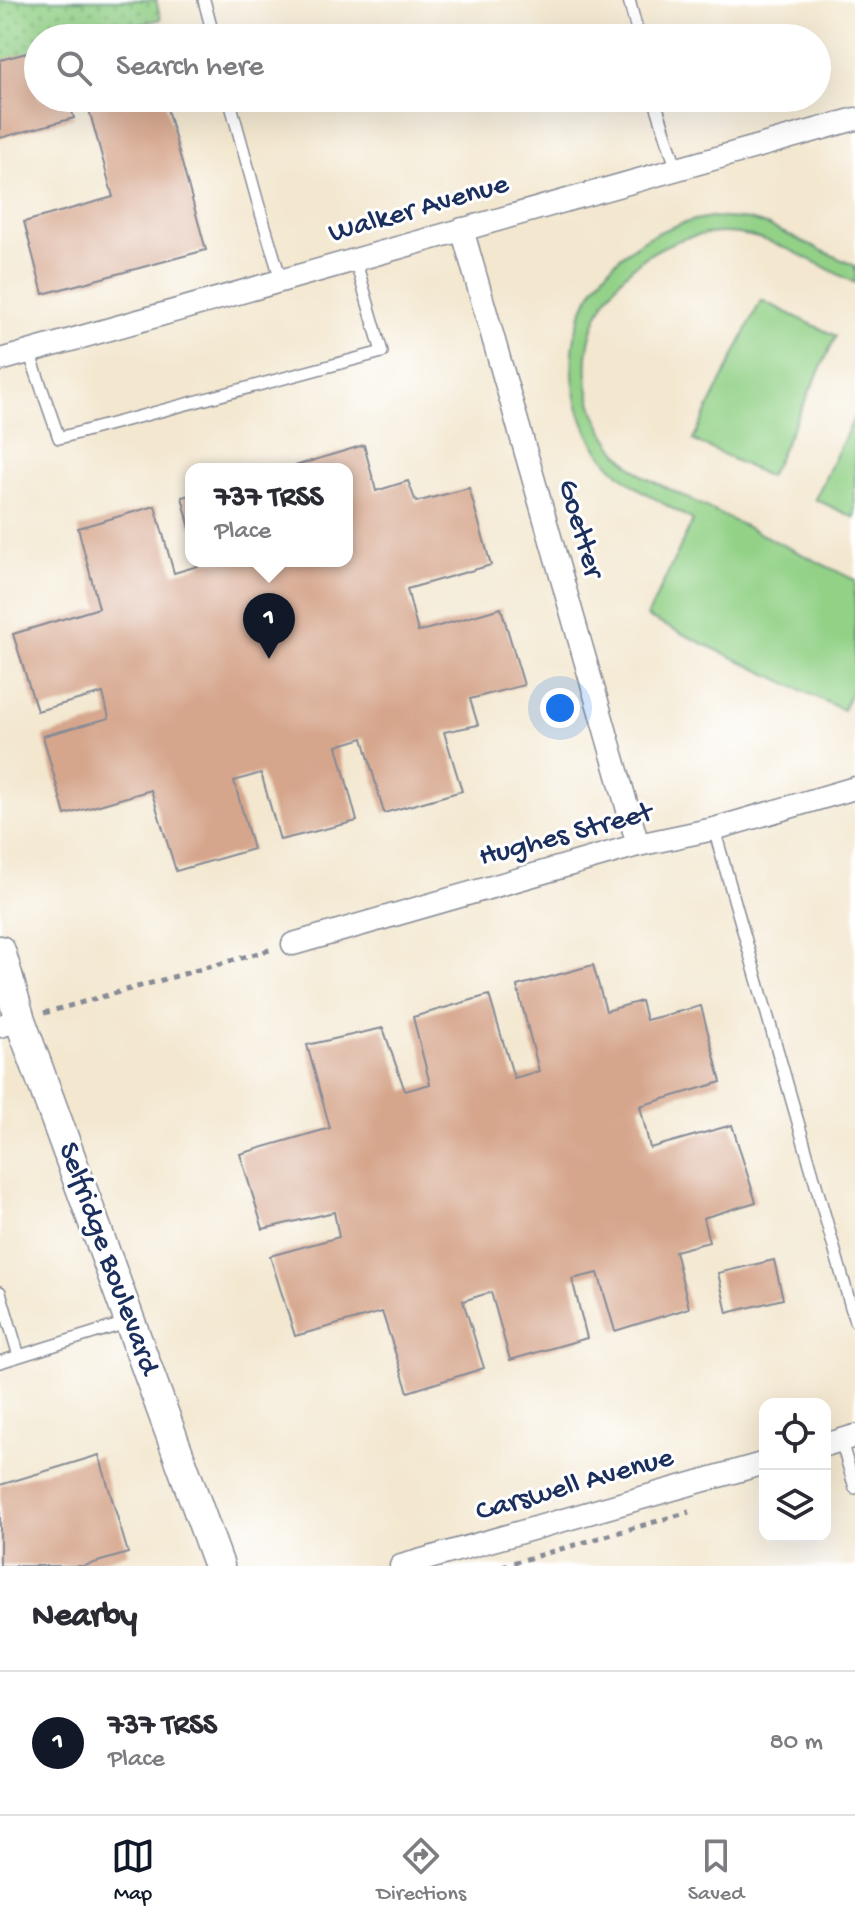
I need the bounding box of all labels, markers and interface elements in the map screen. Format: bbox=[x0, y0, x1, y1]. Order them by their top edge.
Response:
search box bbox=[24, 24, 831, 112]
icon: search bbox=[52, 46, 96, 90]
text: Search here bbox=[116, 51, 264, 86]
street label: Walker Avenue bbox=[325, 167, 514, 252]
popup bbox=[185, 463, 353, 567]
street label: Goetter bbox=[548, 476, 610, 584]
text: 737 TRSS bbox=[215, 482, 323, 517]
text: Place bbox=[215, 517, 271, 548]
pin: 1 bbox=[243, 593, 295, 659]
your location bbox=[540, 688, 580, 728]
street label: Hughes Street bbox=[475, 795, 659, 876]
street label: Selfridge Boulevard bbox=[49, 1138, 166, 1382]
map controls bbox=[759, 1398, 831, 1542]
button: locate bbox=[759, 1398, 831, 1470]
street label: Carswell Avenue bbox=[472, 1441, 678, 1531]
button: layers bbox=[759, 1470, 831, 1542]
text: Nearby bbox=[32, 1598, 137, 1638]
text: 737 TRSS bbox=[108, 1710, 217, 1745]
text: 1 bbox=[53, 1728, 63, 1759]
text: 80 m bbox=[769, 1728, 823, 1759]
text: Place bbox=[108, 1745, 165, 1776]
tab: Map bbox=[111, 1834, 155, 1908]
tab: Directions bbox=[377, 1834, 466, 1908]
tab: Saved bbox=[688, 1834, 744, 1908]

